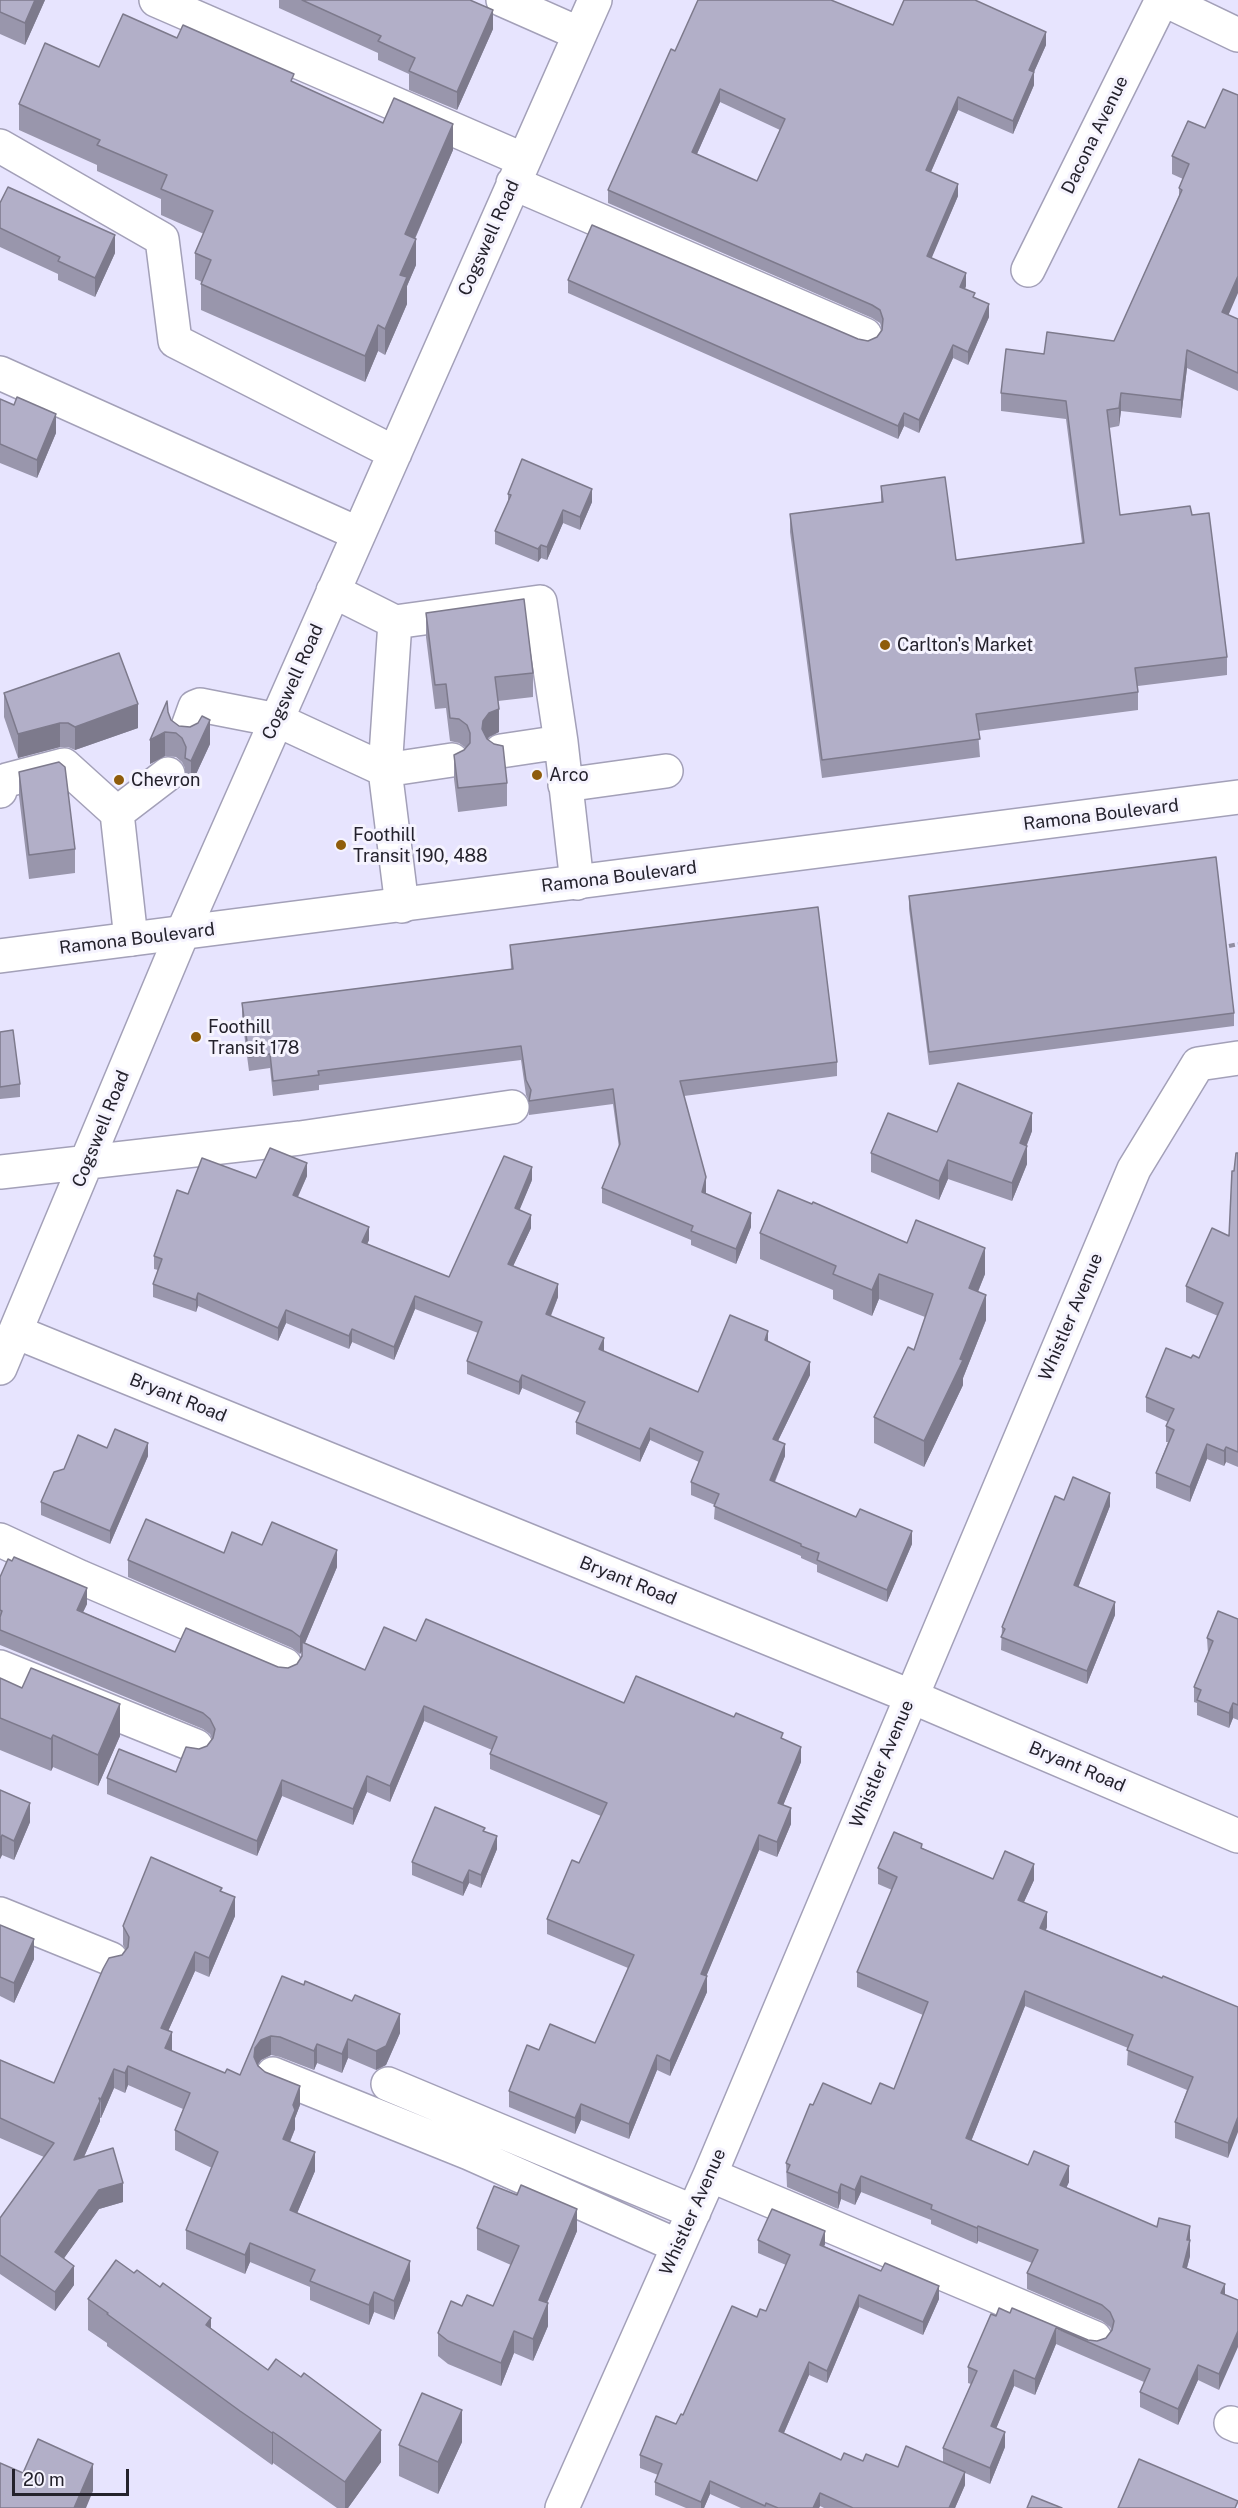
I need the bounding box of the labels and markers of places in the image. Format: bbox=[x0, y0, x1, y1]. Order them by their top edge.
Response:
place label: Carlton's Market bbox=[897, 634, 1033, 656]
marker: Carlton's Market bbox=[878, 638, 892, 652]
place label: Arco bbox=[549, 764, 589, 786]
marker: Arco bbox=[530, 768, 544, 782]
place label: Chevron bbox=[131, 769, 200, 791]
marker: Chevron bbox=[112, 773, 126, 787]
place label: Foothill Transit 190, 488 bbox=[353, 824, 488, 866]
marker: Foothill Transit 190, 488 bbox=[334, 838, 348, 852]
place label: Foothill Transit 178 bbox=[208, 1016, 299, 1058]
marker: Foothill Transit 178 bbox=[189, 1030, 203, 1044]

